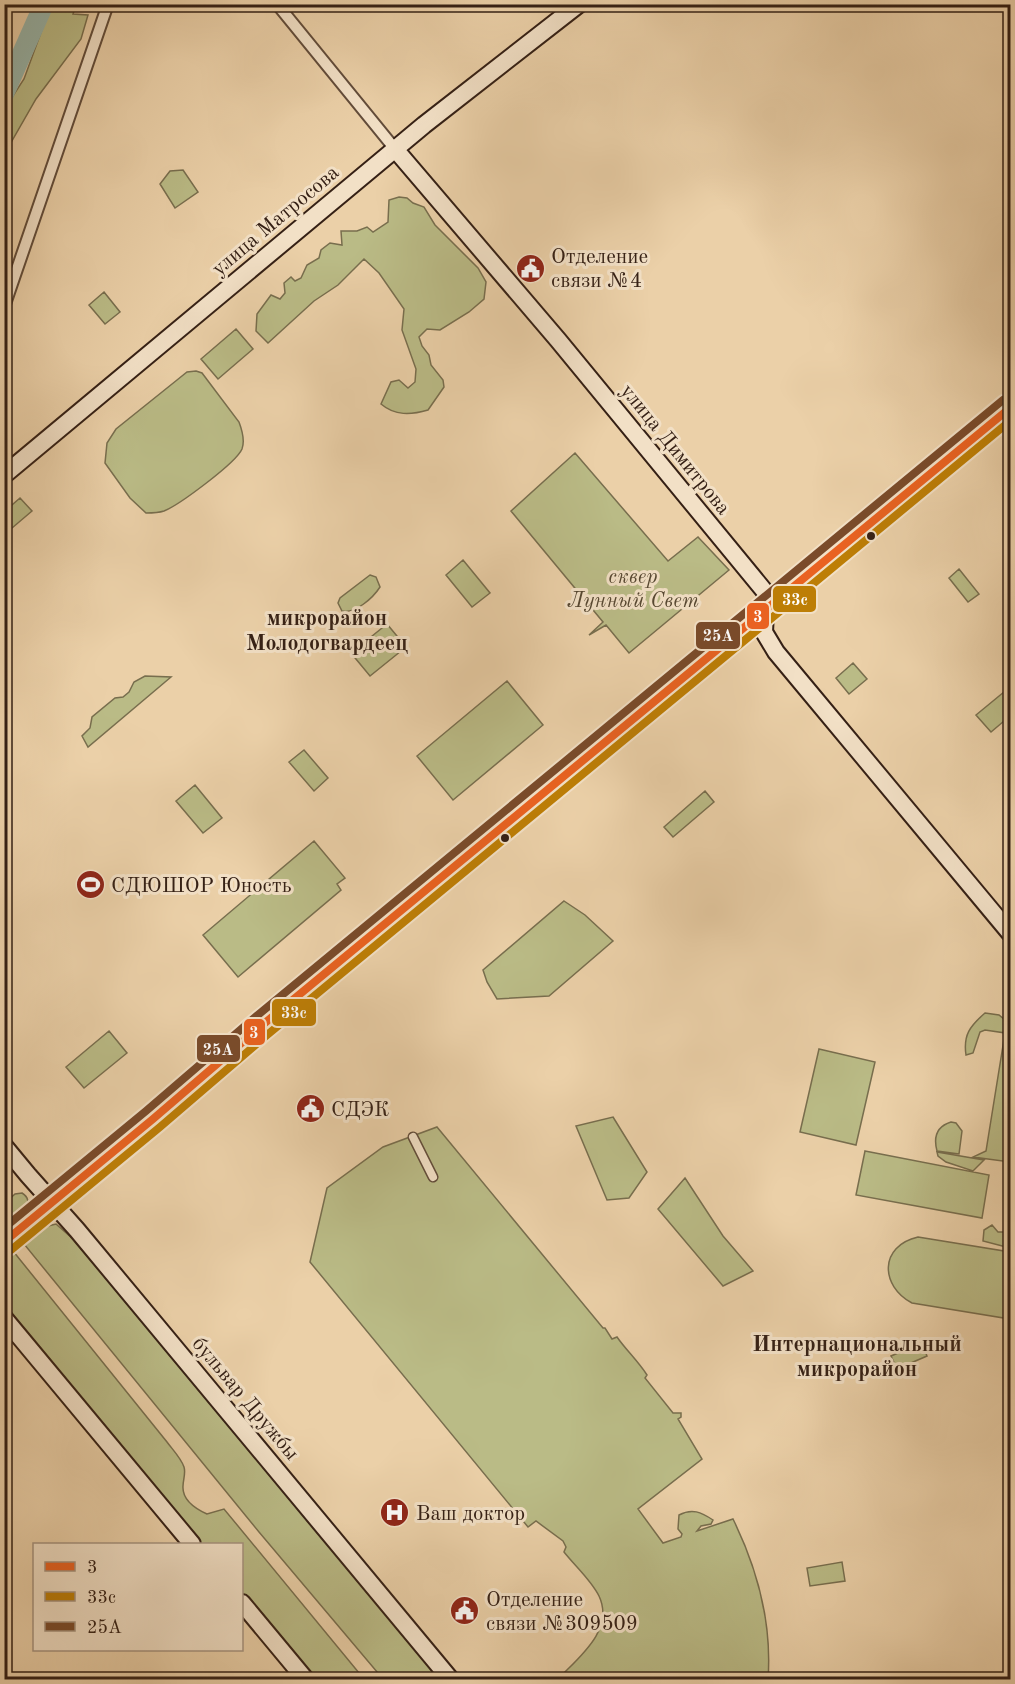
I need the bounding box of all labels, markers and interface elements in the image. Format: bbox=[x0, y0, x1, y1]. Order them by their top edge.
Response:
street label: улица Матросова bbox=[208, 162, 344, 280]
place label: Отделение связи №4 bbox=[551, 247, 648, 292]
public building icon: Отделение связи №4 bbox=[514, 252, 546, 284]
street label: улица Димитрова bbox=[616, 381, 734, 519]
unlabelled marker bbox=[865, 530, 877, 542]
park label: сквер Лунный Свет bbox=[567, 567, 699, 612]
line badge: 33с bbox=[772, 585, 817, 613]
text: 33с bbox=[782, 593, 808, 609]
line badge: 3 bbox=[746, 602, 770, 630]
district label: микрорайон Молодогвардеец bbox=[246, 608, 408, 655]
text: 3 bbox=[753, 610, 763, 626]
line badge: 25А bbox=[695, 621, 741, 650]
text: 25А bbox=[703, 629, 733, 645]
unlabelled marker bbox=[499, 832, 511, 844]
sports icon: СДЮШОР Юность bbox=[74, 869, 106, 901]
place label: СДЮШОР Юность bbox=[111, 876, 292, 897]
line badge: 33с bbox=[271, 998, 317, 1027]
text: 33с bbox=[281, 1006, 307, 1022]
line badge: 3 bbox=[243, 1018, 266, 1046]
text: 3 bbox=[249, 1026, 259, 1042]
line badge: 25А bbox=[196, 1034, 241, 1063]
text: 25А bbox=[203, 1043, 233, 1059]
public building icon: СДЭК bbox=[294, 1093, 326, 1125]
place label: СДЭК bbox=[331, 1100, 389, 1121]
street label: бульвар Дружбы bbox=[187, 1333, 302, 1465]
district label: Интернациональный микрорайон bbox=[752, 1334, 962, 1381]
hospital icon: Ваш доктор bbox=[379, 1497, 411, 1529]
place label: Ваш доктор bbox=[416, 1504, 525, 1525]
legend bbox=[33, 1543, 243, 1651]
text: 3 bbox=[87, 1559, 97, 1577]
text: 33с bbox=[87, 1589, 116, 1607]
place label: Отделение связи №309509 bbox=[486, 1590, 638, 1635]
public building icon: Отделение связи №309509 bbox=[449, 1595, 481, 1627]
text: 25А bbox=[87, 1619, 122, 1637]

